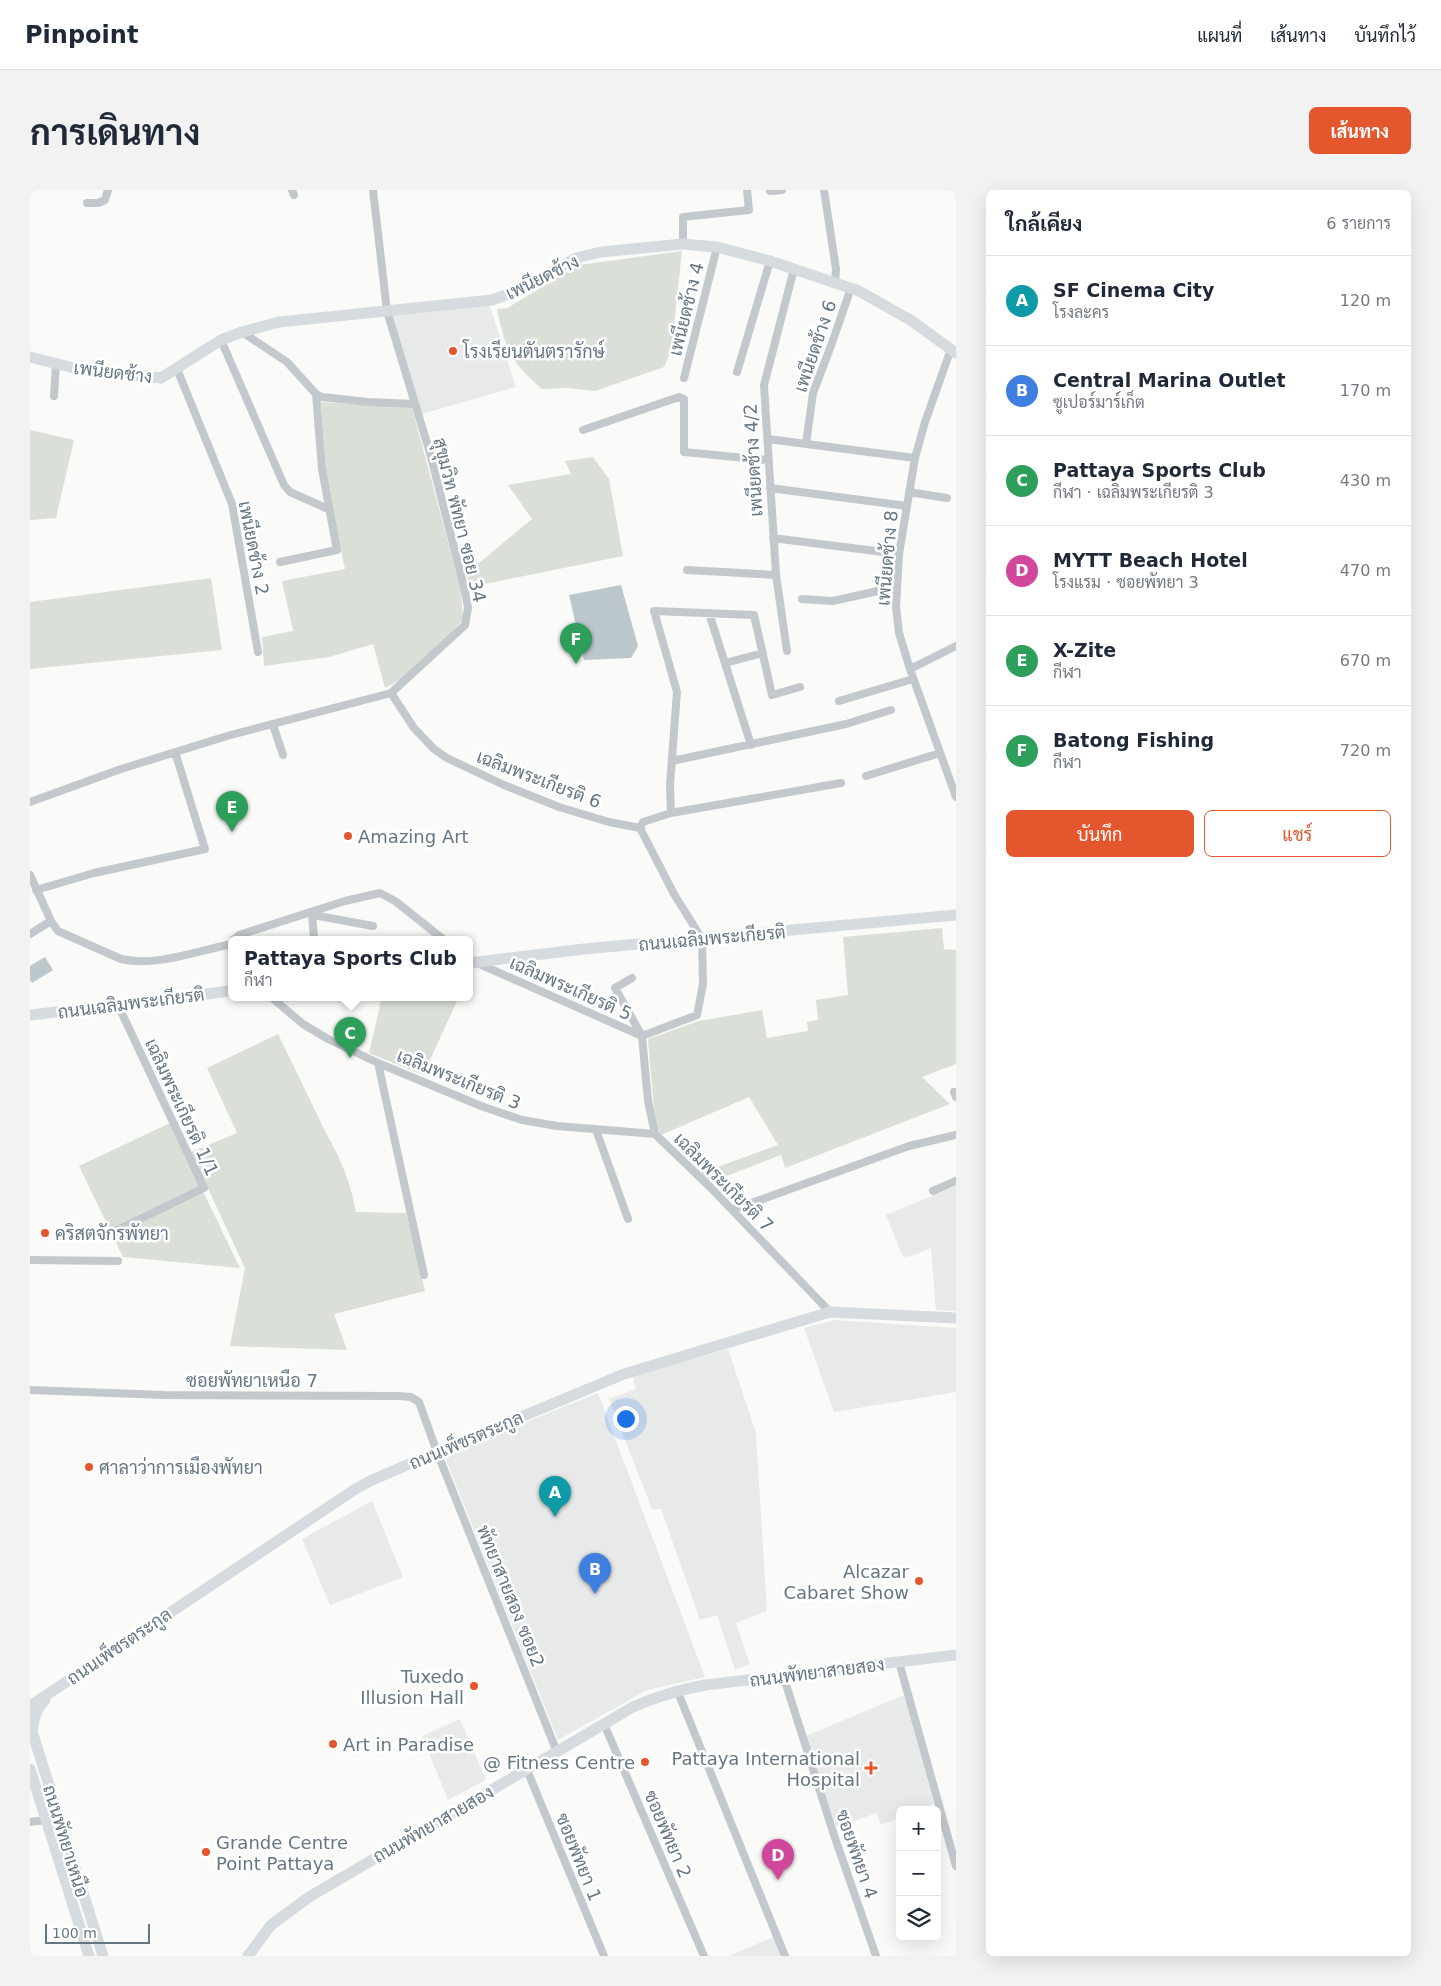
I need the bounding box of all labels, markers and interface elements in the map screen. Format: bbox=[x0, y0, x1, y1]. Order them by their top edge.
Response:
text: Pinpoint bbox=[25, 21, 138, 49]
text: แผนที่ bbox=[1197, 25, 1242, 46]
text: เส้นทาง bbox=[1270, 25, 1326, 46]
text: บันทึกไว้ bbox=[1354, 25, 1416, 46]
button: เส้นทาง bbox=[1309, 107, 1411, 154]
text: การเดินทาง bbox=[30, 113, 200, 153]
text: ใกล้เคียง bbox=[1006, 212, 1082, 236]
text: 6 รายการ bbox=[1326, 214, 1391, 233]
street label: เพนียดช้าง bbox=[501, 248, 582, 304]
street label: เพนียดช้าง 4 bbox=[662, 259, 708, 358]
text: SF Cinema City bbox=[1053, 279, 1214, 301]
text: A bbox=[1016, 291, 1028, 310]
text: 120 m bbox=[1340, 291, 1391, 310]
street label: เพนียดช้าง 6 bbox=[788, 297, 841, 395]
text: โรงละคร bbox=[1053, 303, 1109, 322]
place label: โรงเรียนตันตรารักษ์ bbox=[462, 339, 606, 362]
marker: โรงเรียนตันตรารักษ์ bbox=[447, 345, 459, 357]
street label: เพนียดช้าง bbox=[73, 355, 154, 387]
text: Central Marina Outlet bbox=[1053, 369, 1286, 391]
text: B bbox=[1016, 381, 1028, 400]
text: 170 m bbox=[1340, 381, 1391, 400]
text: ซูเปอร์มาร์เก็ต bbox=[1053, 393, 1145, 412]
street label: เพนียดช้าง 4/2 bbox=[738, 403, 766, 517]
street label: สุขุมวิท พัทยา ซอย 34 bbox=[427, 435, 491, 605]
text: Pattaya Sports Club bbox=[1053, 459, 1266, 481]
text: C bbox=[1016, 471, 1028, 490]
text: 430 m bbox=[1340, 471, 1391, 490]
text: กีฬา · เฉลิมพระเกียรติ 3 bbox=[1053, 483, 1214, 502]
street label: เพนียดช้าง 2 bbox=[235, 499, 275, 597]
street label: เพนียดช้าง 8 bbox=[870, 509, 902, 607]
text: MYTT Beach Hotel bbox=[1053, 549, 1248, 571]
text: D bbox=[1015, 561, 1029, 580]
text: 470 m bbox=[1340, 561, 1391, 580]
text: โรงแรม · ซอยพัทยา 3 bbox=[1053, 573, 1199, 592]
pin: F bbox=[560, 623, 592, 664]
text: X-Zite bbox=[1053, 639, 1116, 661]
text: E bbox=[1017, 651, 1027, 670]
text: 670 m bbox=[1340, 651, 1391, 670]
text: กีฬา bbox=[1053, 663, 1082, 682]
text: Batong Fishing bbox=[1053, 729, 1214, 751]
text: F bbox=[1017, 741, 1027, 760]
text: 720 m bbox=[1340, 741, 1391, 760]
street label: เฉลิมพระเกียรติ 6 bbox=[474, 744, 605, 812]
text: กีฬา bbox=[1053, 753, 1082, 772]
pin: E bbox=[216, 791, 248, 832]
button: บันทึก bbox=[1006, 810, 1194, 857]
button: แชร์ bbox=[1204, 810, 1391, 857]
place label: Amazing Art bbox=[358, 826, 469, 847]
marker: Amazing Art bbox=[342, 830, 354, 842]
street label: ถนนเฉลิมพระเกียรติ bbox=[637, 919, 787, 955]
popup bbox=[228, 936, 473, 1001]
text: Pattaya Sports Club bbox=[244, 947, 457, 969]
street label: เฉลิมพระเกียรติ 5 bbox=[507, 950, 636, 1024]
text: กีฬา bbox=[244, 971, 273, 990]
street label: ถนนเฉลิมพระเกียรติ bbox=[56, 982, 206, 1022]
pin: C bbox=[334, 1017, 366, 1058]
street label: เฉลิมพระเกียรติ 1/1 bbox=[141, 1034, 225, 1179]
street label: เฉลิมพระเกียรติ 3 bbox=[394, 1043, 525, 1113]
street label: เฉลิมพระเกียรติ 7 bbox=[670, 1127, 779, 1236]
place label: คริสตจักรพัทยา bbox=[55, 1223, 169, 1244]
marker: คริสตจักรพัทยา bbox=[39, 1227, 51, 1239]
street label: ซอยพัทยาเหนือ 7 bbox=[186, 1369, 318, 1391]
street label: ถนนเพ็ชรตระกูล bbox=[405, 1404, 527, 1476]
your location bbox=[613, 1406, 639, 1432]
place label: ศาลาว่าการเมืองพัทยา bbox=[99, 1456, 263, 1478]
marker: ศาลาว่าการเมืองพัทยา bbox=[83, 1461, 95, 1473]
pin: A bbox=[539, 1476, 571, 1517]
street label: พัทยาสายสอง ซอย2 bbox=[473, 1522, 549, 1670]
pin: B bbox=[579, 1553, 611, 1594]
place label: Alcazar Cabaret Show bbox=[784, 1561, 910, 1603]
marker: Alcazar Cabaret Show bbox=[913, 1575, 925, 1587]
street label: ถนนเพ็ชรตระกูล bbox=[61, 1601, 177, 1691]
street label: ถนนพัทยาสายสอง bbox=[748, 1653, 886, 1691]
place label: Tuxedo Illusion Hall bbox=[360, 1666, 464, 1708]
marker: Tuxedo Illusion Hall bbox=[468, 1680, 480, 1692]
place label: Art in Paradise bbox=[343, 1734, 474, 1755]
marker: Art in Paradise bbox=[327, 1738, 339, 1750]
place label: Pattaya International Hospital bbox=[671, 1748, 860, 1790]
place label: @ Fitness Centre bbox=[483, 1752, 635, 1773]
marker: @ Fitness Centre bbox=[639, 1756, 651, 1768]
marker: Pattaya International Hospital bbox=[864, 1761, 878, 1775]
street label: ถนนพัทยาสายสอง bbox=[369, 1781, 497, 1867]
street label: ถนนพัทยาเหนือ bbox=[39, 1782, 94, 1900]
street label: ซอยพัทยา 2 bbox=[640, 1787, 696, 1881]
map controls bbox=[896, 1806, 941, 1941]
button: + bbox=[896, 1806, 941, 1851]
street label: ซอยพัทยา 4 bbox=[832, 1807, 882, 1901]
street label: ซอยพัทยา 1 bbox=[552, 1810, 606, 1904]
place label: Grande Centre Point Pattaya bbox=[216, 1832, 348, 1874]
pin: D bbox=[762, 1839, 794, 1880]
marker: Grande Centre Point Pattaya bbox=[200, 1846, 212, 1858]
button: − bbox=[896, 1851, 941, 1896]
button: layers bbox=[896, 1896, 941, 1941]
scale bar bbox=[45, 1921, 150, 1944]
text: 100 m bbox=[52, 1925, 97, 1941]

